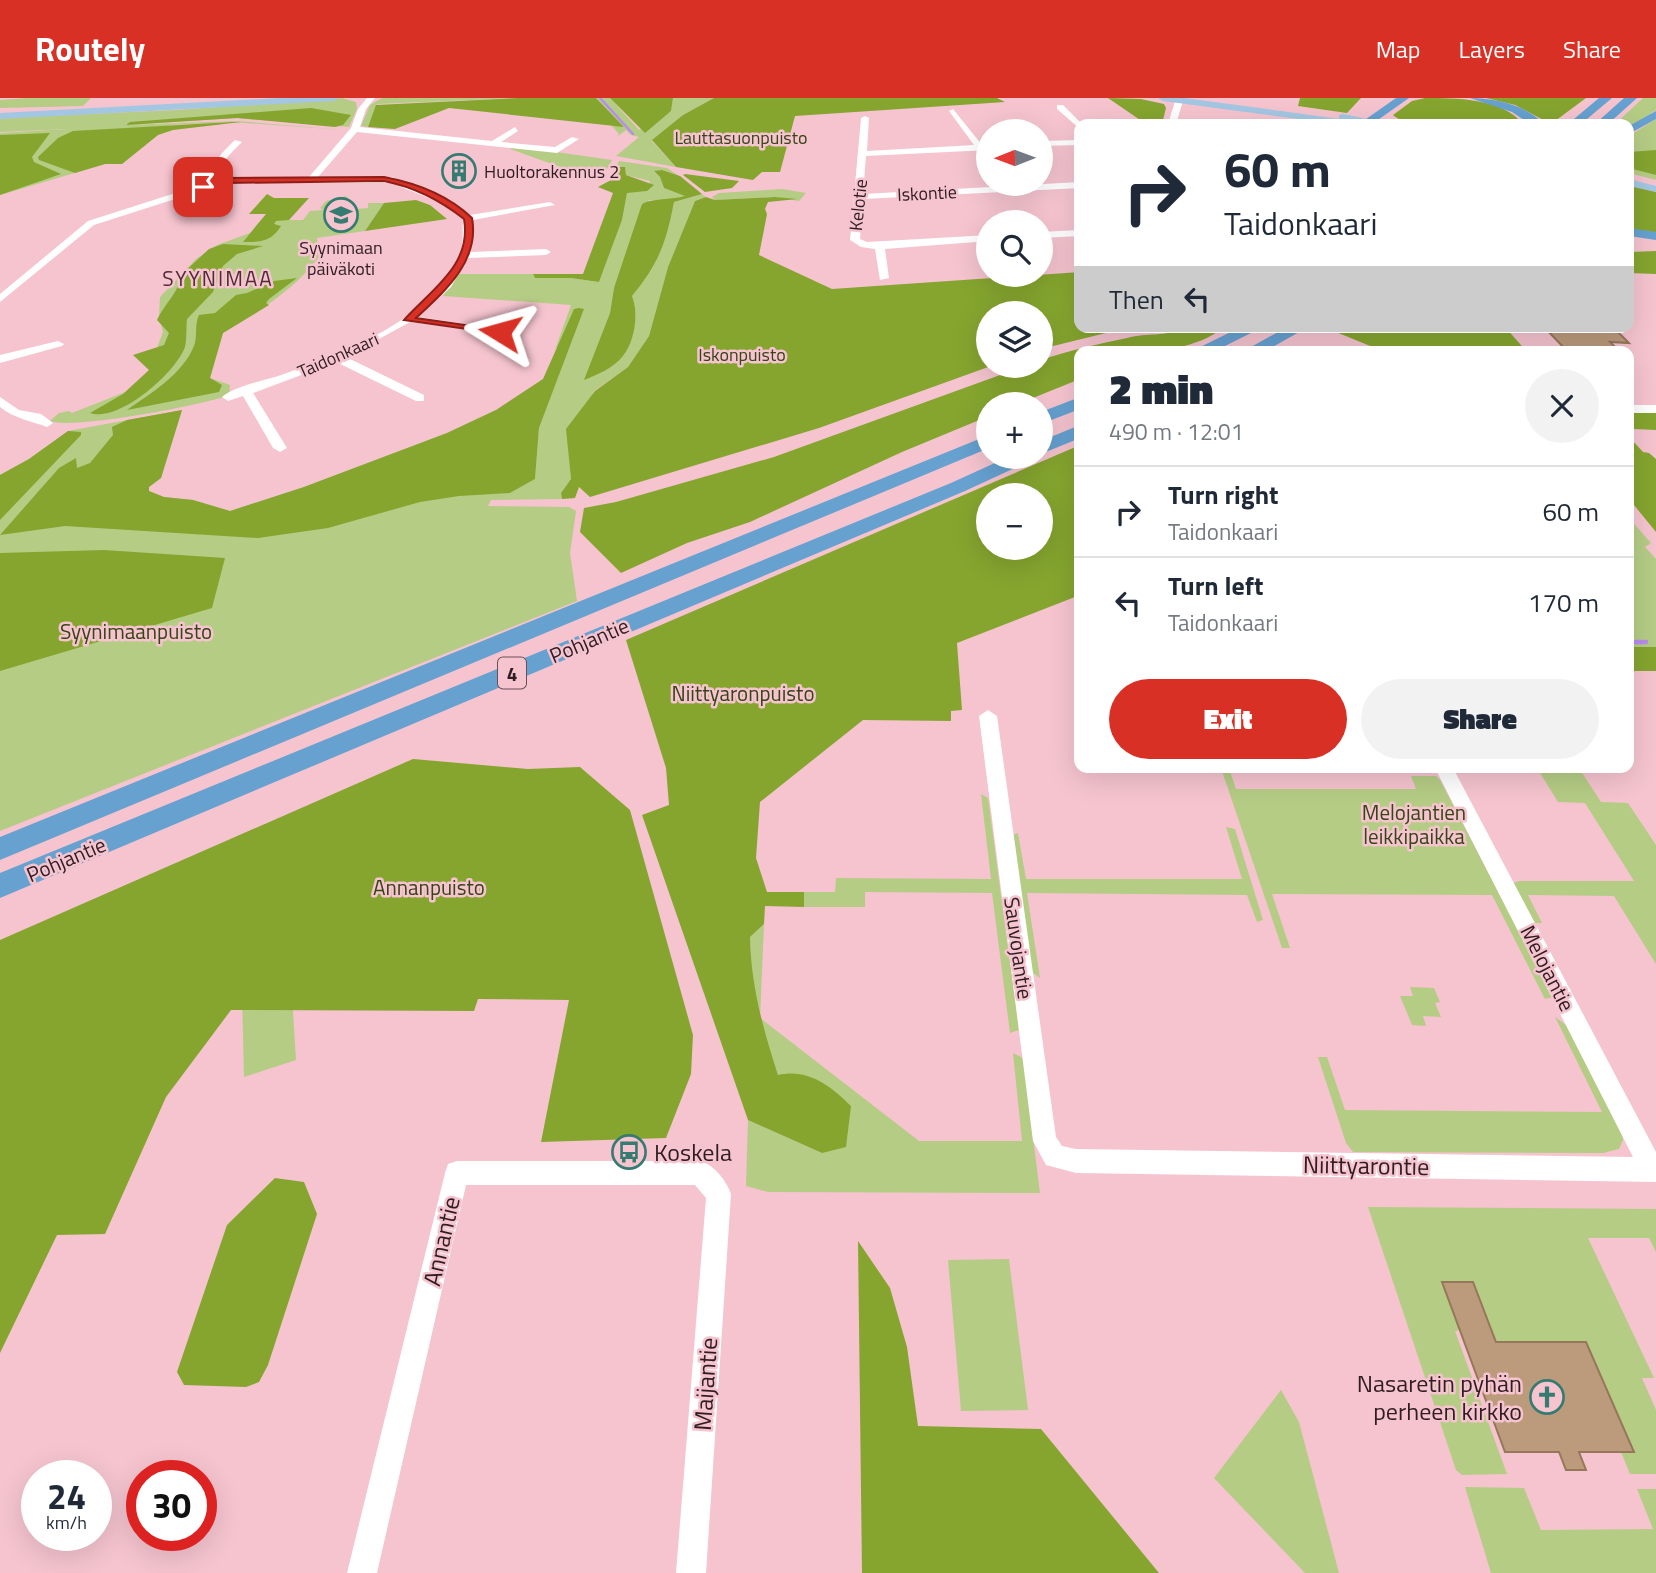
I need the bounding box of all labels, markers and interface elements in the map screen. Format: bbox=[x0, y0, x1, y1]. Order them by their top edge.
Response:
text: Routely bbox=[35, 24, 145, 74]
text: Map bbox=[1376, 31, 1421, 67]
text: Layers bbox=[1459, 31, 1525, 67]
text: Share bbox=[1563, 31, 1621, 67]
north arrow bbox=[976, 119, 1054, 196]
map controls bbox=[976, 119, 1053, 560]
park label: Lauttasuonpuisto bbox=[674, 124, 808, 151]
text: 60 m bbox=[1224, 131, 1331, 206]
icon: right bbox=[1109, 147, 1200, 238]
building icon: Huoltorakennus 2 bbox=[440, 152, 478, 190]
pin bbox=[173, 157, 233, 217]
place label: Huoltorakennus 2 bbox=[484, 158, 619, 185]
icon: arrive bbox=[184, 168, 222, 206]
street label: Kelotie bbox=[842, 178, 874, 232]
street label: Iskontie bbox=[897, 178, 957, 208]
school or university icon: Syynimaan päiväkoti bbox=[322, 196, 360, 234]
text: Taidonkaari bbox=[1224, 199, 1377, 247]
button: search bbox=[976, 210, 1053, 287]
place label: Syynimaan päiväkoti bbox=[299, 234, 383, 282]
district label: SYYNIMAA bbox=[162, 262, 274, 294]
text: Then bbox=[1109, 280, 1164, 319]
icon: left bbox=[1178, 280, 1216, 318]
position arrow bbox=[463, 295, 537, 369]
button: layers bbox=[976, 301, 1053, 378]
street label: Taidonkaari bbox=[293, 325, 383, 385]
park label: Iskonpuisto bbox=[698, 341, 786, 368]
text: 2 min bbox=[1109, 356, 1213, 420]
button: close bbox=[1525, 369, 1599, 443]
button: + bbox=[976, 392, 1053, 469]
text: 490 m · 12:01 bbox=[1109, 414, 1244, 449]
text: Turn right bbox=[1168, 475, 1279, 514]
button: − bbox=[976, 483, 1053, 560]
text: 60 m bbox=[1542, 492, 1599, 531]
icon: right bbox=[1109, 493, 1147, 531]
text: Taidonkaari bbox=[1168, 514, 1278, 549]
text: Turn left bbox=[1168, 566, 1263, 605]
text: 170 m bbox=[1528, 583, 1599, 622]
icon: left bbox=[1109, 584, 1147, 622]
text: Taidonkaari bbox=[1168, 605, 1278, 640]
street label: Pohjantie bbox=[544, 609, 634, 671]
park label: Syynimaanpuisto bbox=[60, 615, 212, 647]
road number: 4 bbox=[498, 658, 526, 688]
park label: Niittyaronpuisto bbox=[671, 677, 815, 709]
button: Exit bbox=[1109, 679, 1347, 759]
button: Share bbox=[1361, 679, 1599, 759]
park label: Melojantien leikkipaikka bbox=[1362, 796, 1466, 852]
street label: Pohjantie bbox=[21, 828, 111, 890]
park label: Annanpuisto bbox=[373, 871, 485, 903]
street label: Sauvojantie bbox=[996, 895, 1042, 1001]
street label: Melojantie bbox=[1513, 919, 1583, 1017]
bus stop icon: Koskela bbox=[610, 1133, 648, 1171]
place label: Koskela bbox=[654, 1134, 732, 1170]
street label: Niittyarontie bbox=[1303, 1146, 1429, 1184]
street label: Annantie bbox=[413, 1193, 469, 1289]
street label: Maijantie bbox=[684, 1336, 726, 1432]
place label: Nasaretin pyhän perheen kirkko bbox=[1357, 1365, 1522, 1429]
church icon: Nasaretin pyhän perheen kirkko bbox=[1528, 1378, 1566, 1416]
speed limit sign: 30 bbox=[126, 1460, 217, 1551]
text: 24 bbox=[47, 1469, 86, 1523]
text: km/h bbox=[46, 1509, 87, 1536]

